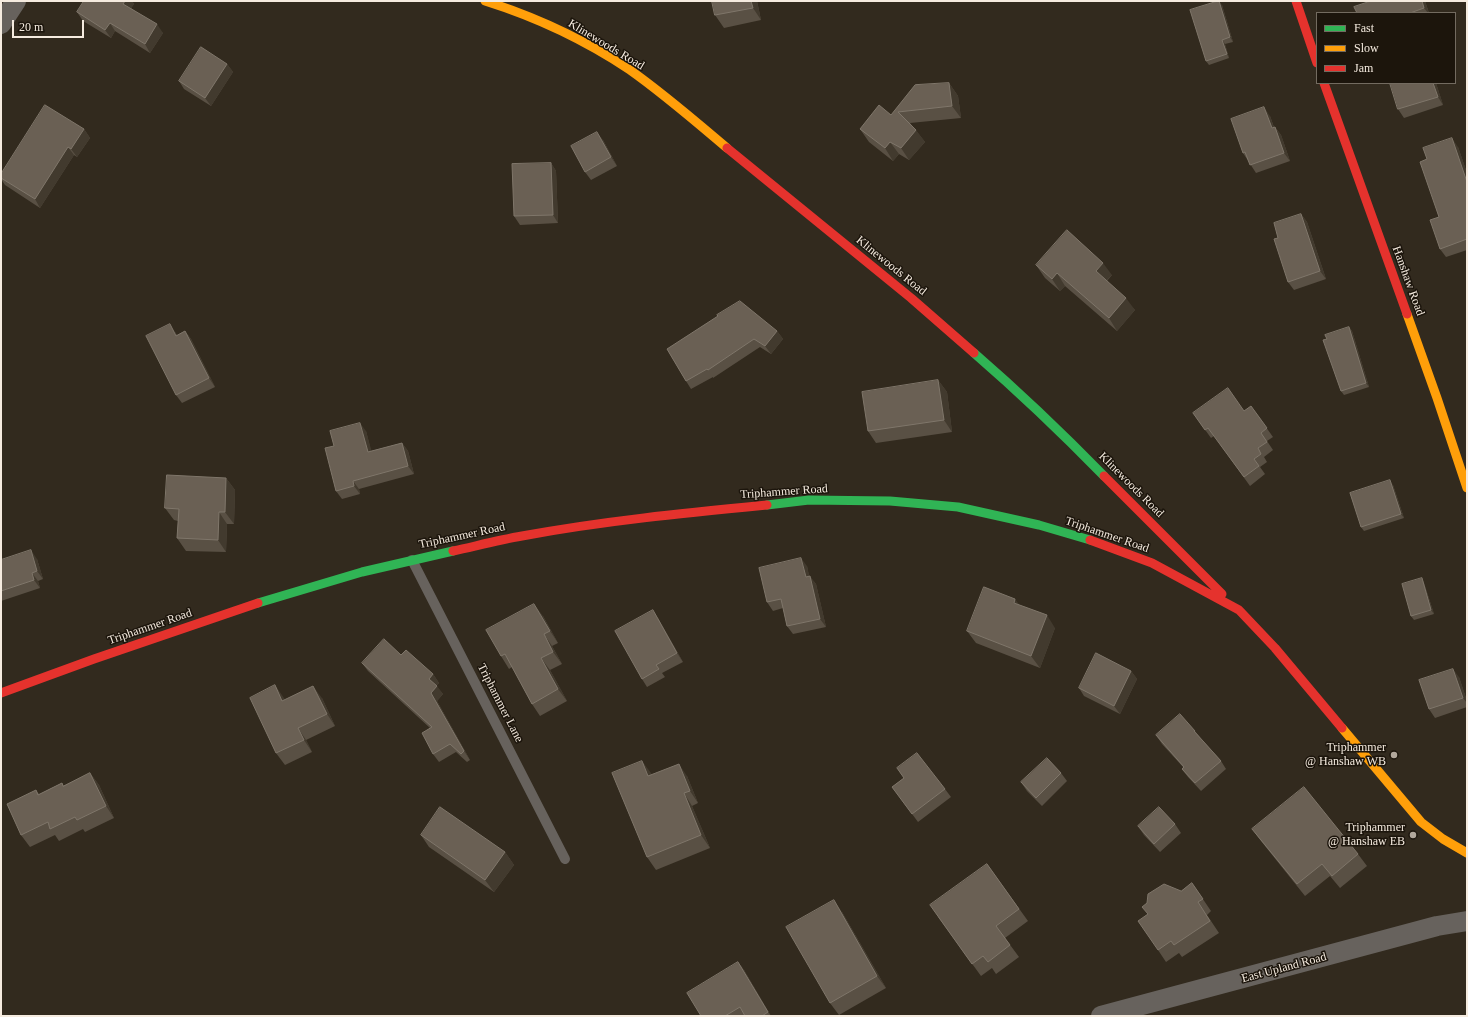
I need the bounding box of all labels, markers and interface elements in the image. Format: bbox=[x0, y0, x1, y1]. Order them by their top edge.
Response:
scale bar bbox=[14, 12, 86, 38]
legend bbox=[1316, 12, 1456, 84]
street label: Klinewoods Road bbox=[565, 17, 647, 73]
text: 20 m bbox=[19, 20, 43, 34]
text: Fast bbox=[1354, 21, 1374, 35]
text: Slow bbox=[1354, 41, 1379, 55]
text: Jam bbox=[1354, 61, 1373, 75]
street label: Klinewoods Road bbox=[853, 233, 929, 299]
street label: Hanshaw Road bbox=[1389, 244, 1427, 318]
street label: Klinewoods Road bbox=[1095, 449, 1167, 521]
street label: Triphammer Road bbox=[740, 482, 828, 502]
street label: Triphammer Road bbox=[1063, 514, 1151, 556]
street label: Triphammer Road bbox=[418, 520, 506, 552]
street label: Triphammer Road bbox=[106, 606, 194, 648]
street label: Triphammer Lane bbox=[474, 661, 526, 745]
place label: Triphammer @ Hanshaw WB bbox=[1305, 741, 1386, 769]
marker: Triphammer @ Hanshaw WB bbox=[1389, 750, 1399, 760]
place label: Triphammer @ Hanshaw EB bbox=[1328, 821, 1405, 849]
marker: Triphammer @ Hanshaw EB bbox=[1408, 830, 1418, 840]
street label: East Upland Road bbox=[1240, 950, 1328, 986]

